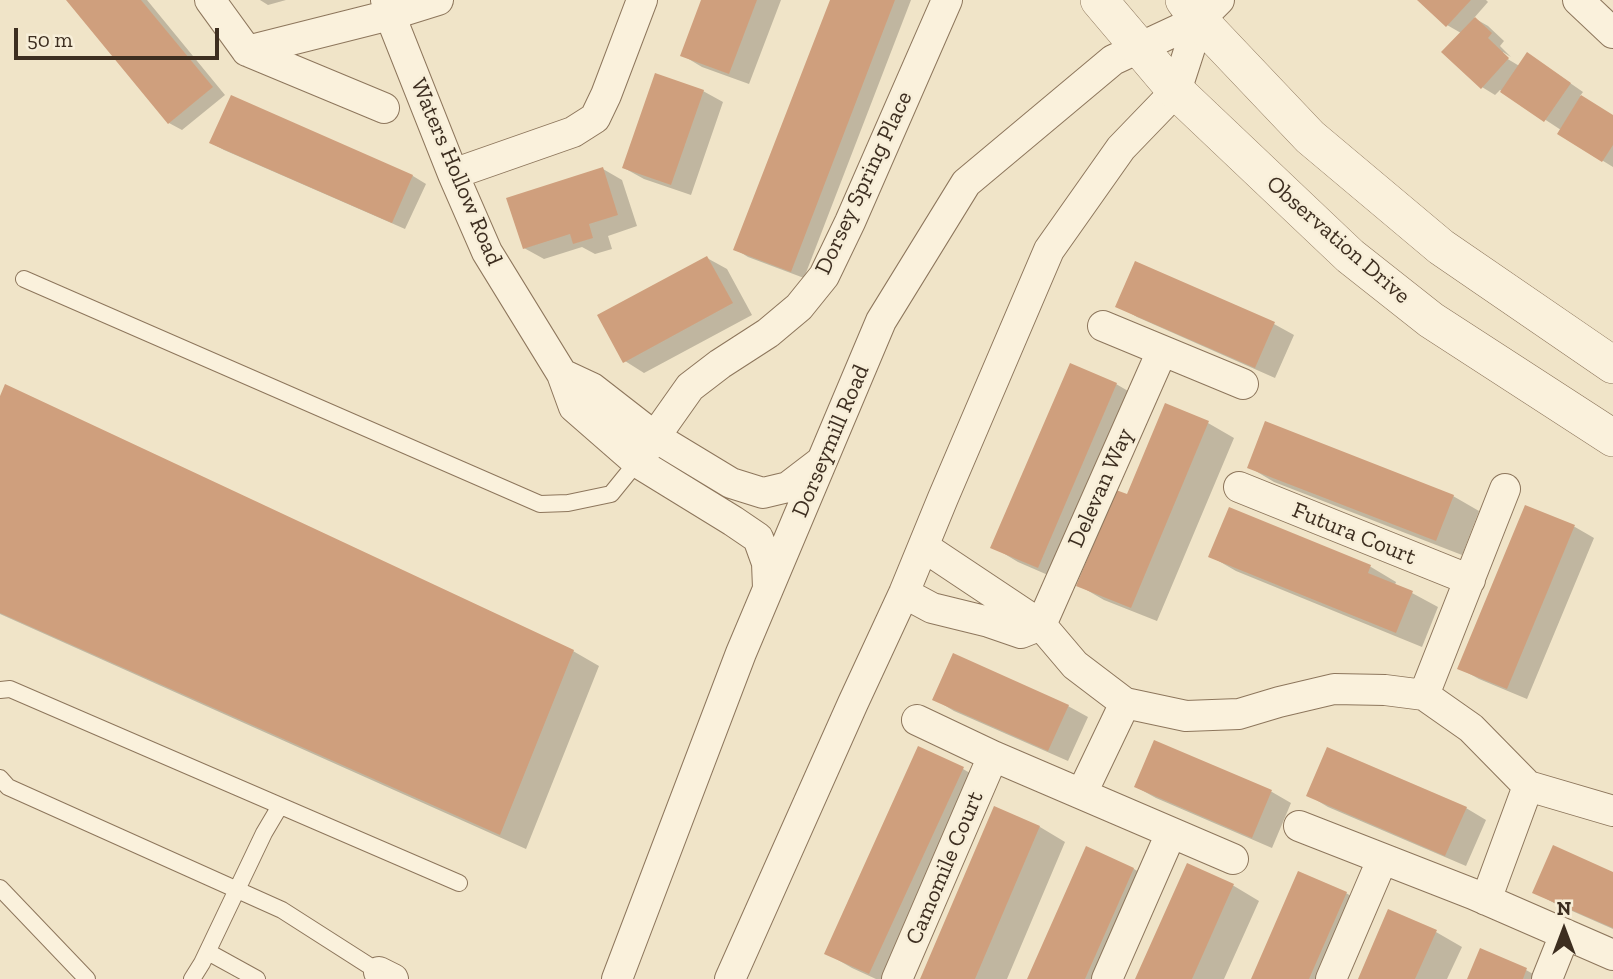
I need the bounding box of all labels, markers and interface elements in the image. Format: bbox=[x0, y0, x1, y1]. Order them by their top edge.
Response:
scale bar bbox=[18, 14, 222, 58]
text: 50 m bbox=[27, 27, 73, 52]
street label: Waters Hollow Road bbox=[404, 74, 508, 270]
street label: Dorsey Spring Place bbox=[809, 87, 919, 279]
street label: Observation Drive bbox=[1260, 170, 1416, 310]
street label: Dorseymill Road bbox=[786, 361, 876, 521]
street label: Delevan Way bbox=[1062, 424, 1140, 552]
street label: Futura Court bbox=[1288, 497, 1420, 571]
street label: Camomile Court bbox=[900, 787, 990, 949]
north arrow bbox=[1529, 895, 1599, 965]
text: N bbox=[1557, 897, 1571, 920]

